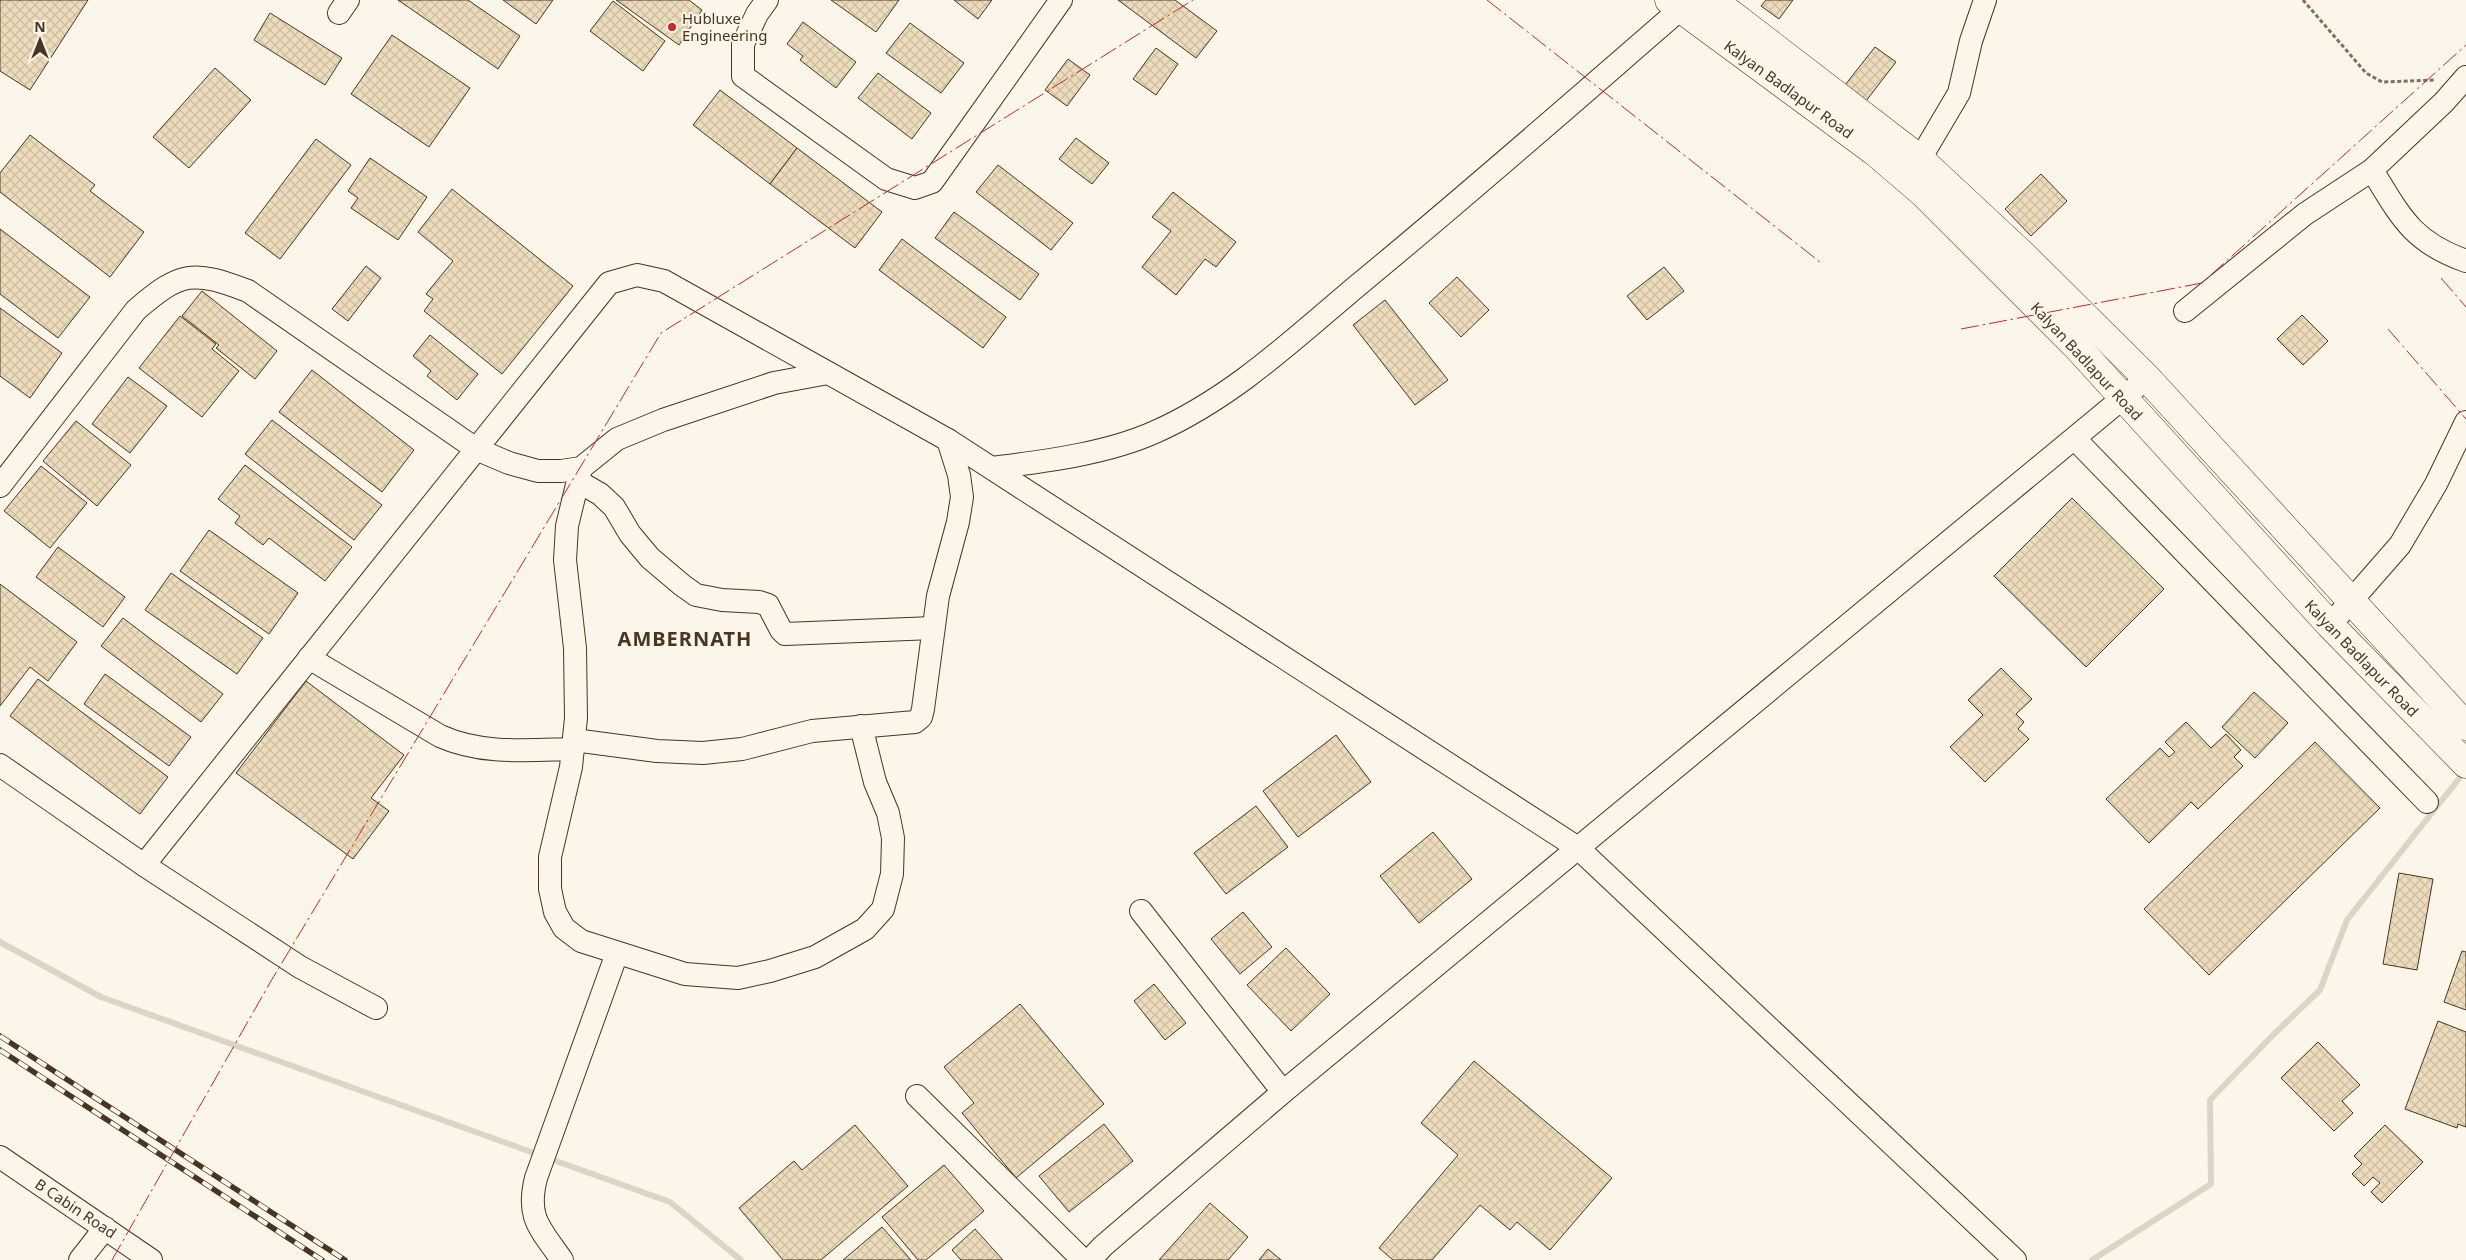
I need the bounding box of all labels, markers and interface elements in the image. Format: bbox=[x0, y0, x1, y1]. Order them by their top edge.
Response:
place label: Hubluxe Engineering bbox=[682, 8, 767, 45]
north arrow bbox=[15, 15, 65, 65]
text: N bbox=[34, 17, 46, 36]
marker: Hubluxe Engineering bbox=[666, 21, 678, 33]
street label: Kalyan Badlapur Road bbox=[1720, 35, 1858, 143]
street label: Kalyan Badlapur Road bbox=[2027, 297, 2147, 425]
street label: Kalyan Badlapur Road bbox=[2301, 595, 2423, 721]
district label: AMBERNATH bbox=[618, 625, 752, 652]
street label: B Cabin Road bbox=[32, 1173, 120, 1243]

